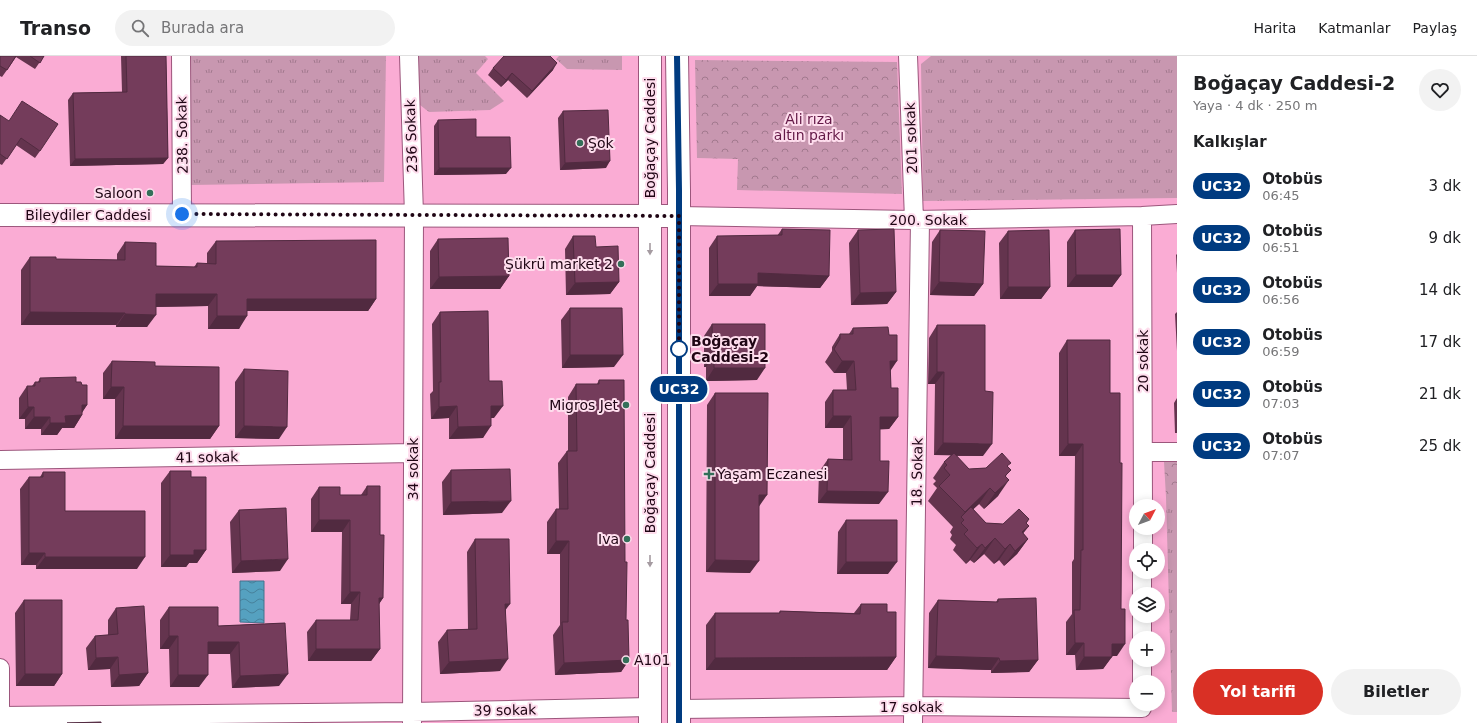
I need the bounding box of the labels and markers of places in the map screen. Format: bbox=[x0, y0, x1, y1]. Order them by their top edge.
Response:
place label: Şok bbox=[588, 135, 614, 151]
marker: Şok bbox=[575, 138, 585, 148]
place label: Saloon bbox=[95, 185, 142, 201]
marker: Saloon bbox=[145, 188, 155, 198]
place label: Şükrü market 2 bbox=[505, 256, 613, 272]
marker: Şükrü market 2 bbox=[616, 259, 626, 269]
place label: Boğaçay Caddesi-2 bbox=[691, 333, 769, 365]
marker: Boğaçay Caddesi-2 bbox=[670, 340, 688, 358]
place label: Migros Jet bbox=[549, 397, 618, 413]
marker: Migros Jet bbox=[621, 400, 631, 410]
place label: Yaşam Eczanesi bbox=[716, 466, 827, 482]
marker: Yaşam Eczanesi bbox=[704, 469, 714, 479]
place label: Iva bbox=[598, 531, 619, 547]
marker: Iva bbox=[622, 534, 632, 544]
place label: A101 bbox=[634, 652, 670, 668]
marker: A101 bbox=[621, 655, 631, 665]

